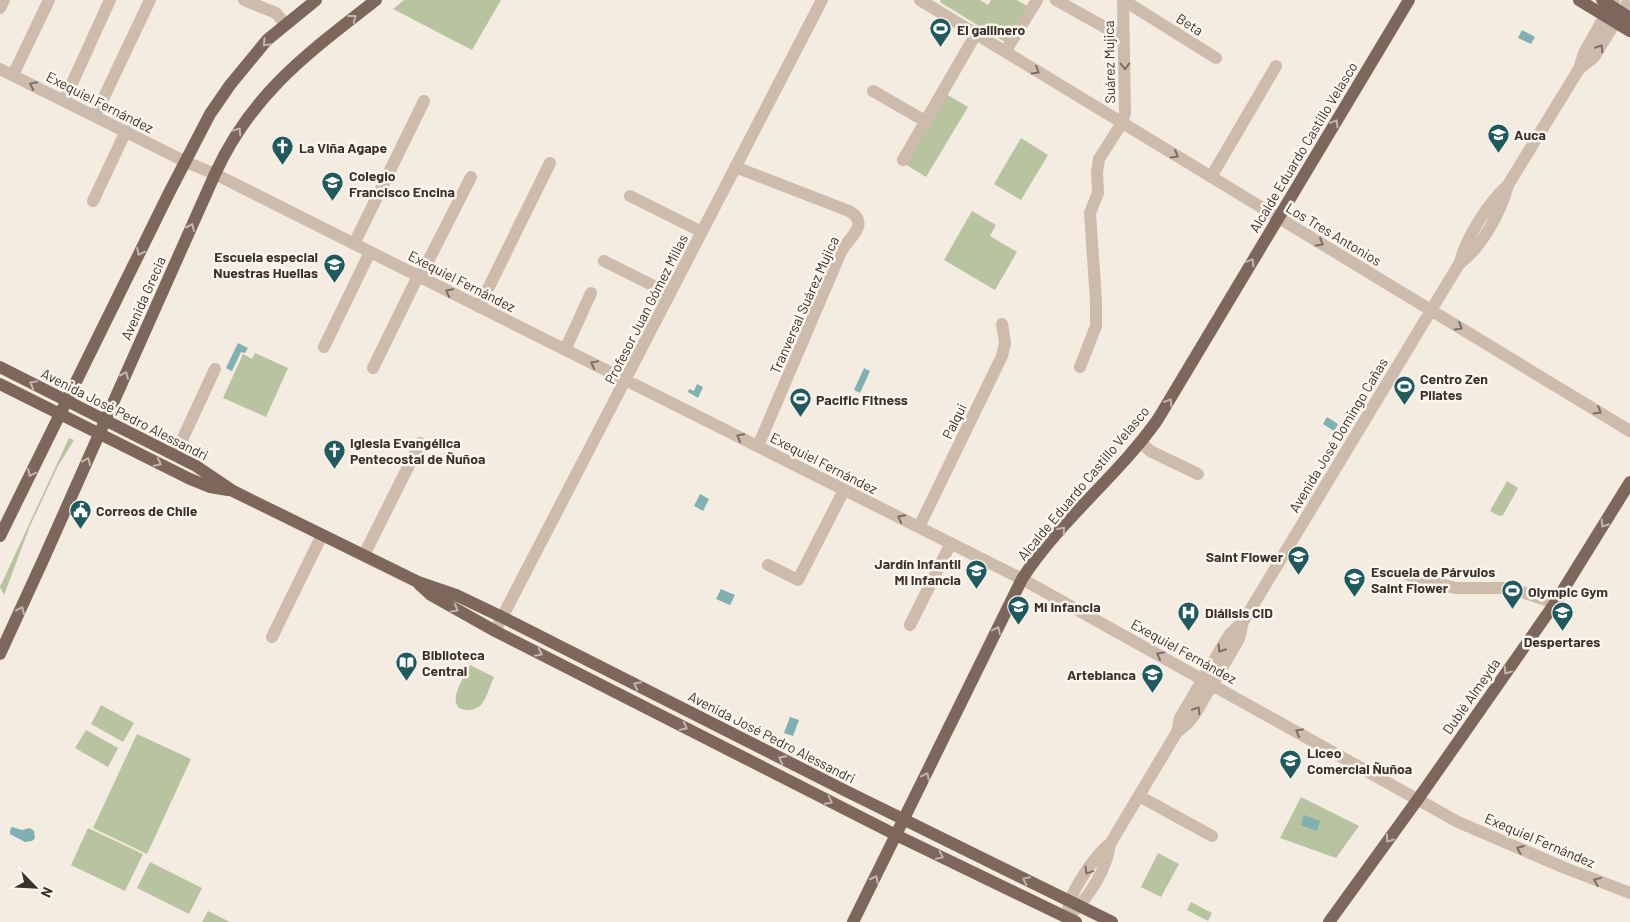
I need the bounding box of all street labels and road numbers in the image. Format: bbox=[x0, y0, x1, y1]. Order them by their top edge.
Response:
street label: Beta bbox=[1173, 9, 1207, 39]
street label: Suárez Mujica bbox=[1100, 20, 1118, 104]
street label: Alcalde Eduardo Castillo Velasco bbox=[1245, 59, 1361, 235]
street label: Exequiel Fernández bbox=[44, 68, 156, 136]
street label: Los Tres Antonios bbox=[1283, 199, 1385, 269]
street label: Profesor Juan Gómez Millas bbox=[601, 231, 691, 387]
street label: Tranversal Suárez Mujica bbox=[766, 233, 842, 377]
street label: Exequiel Fernández bbox=[406, 247, 518, 315]
street label: Avenida Grecia bbox=[117, 254, 169, 342]
street label: Avenida José Domingo Cañas bbox=[1285, 354, 1391, 515]
street label: Avenida José Pedro Alessandri bbox=[39, 364, 211, 464]
street label: Palqui bbox=[938, 400, 970, 442]
street label: Alcalde Eduardo Castillo Velasco bbox=[1014, 402, 1152, 564]
street label: Exequiel Fernández bbox=[768, 429, 880, 497]
street label: Exequiel Fernández bbox=[1128, 615, 1240, 687]
street label: Dublé Almeyda bbox=[1439, 655, 1503, 737]
street label: Avenida José Pedro Alessandri bbox=[686, 687, 858, 787]
street label: Exequiel Fernández bbox=[1482, 809, 1598, 871]

